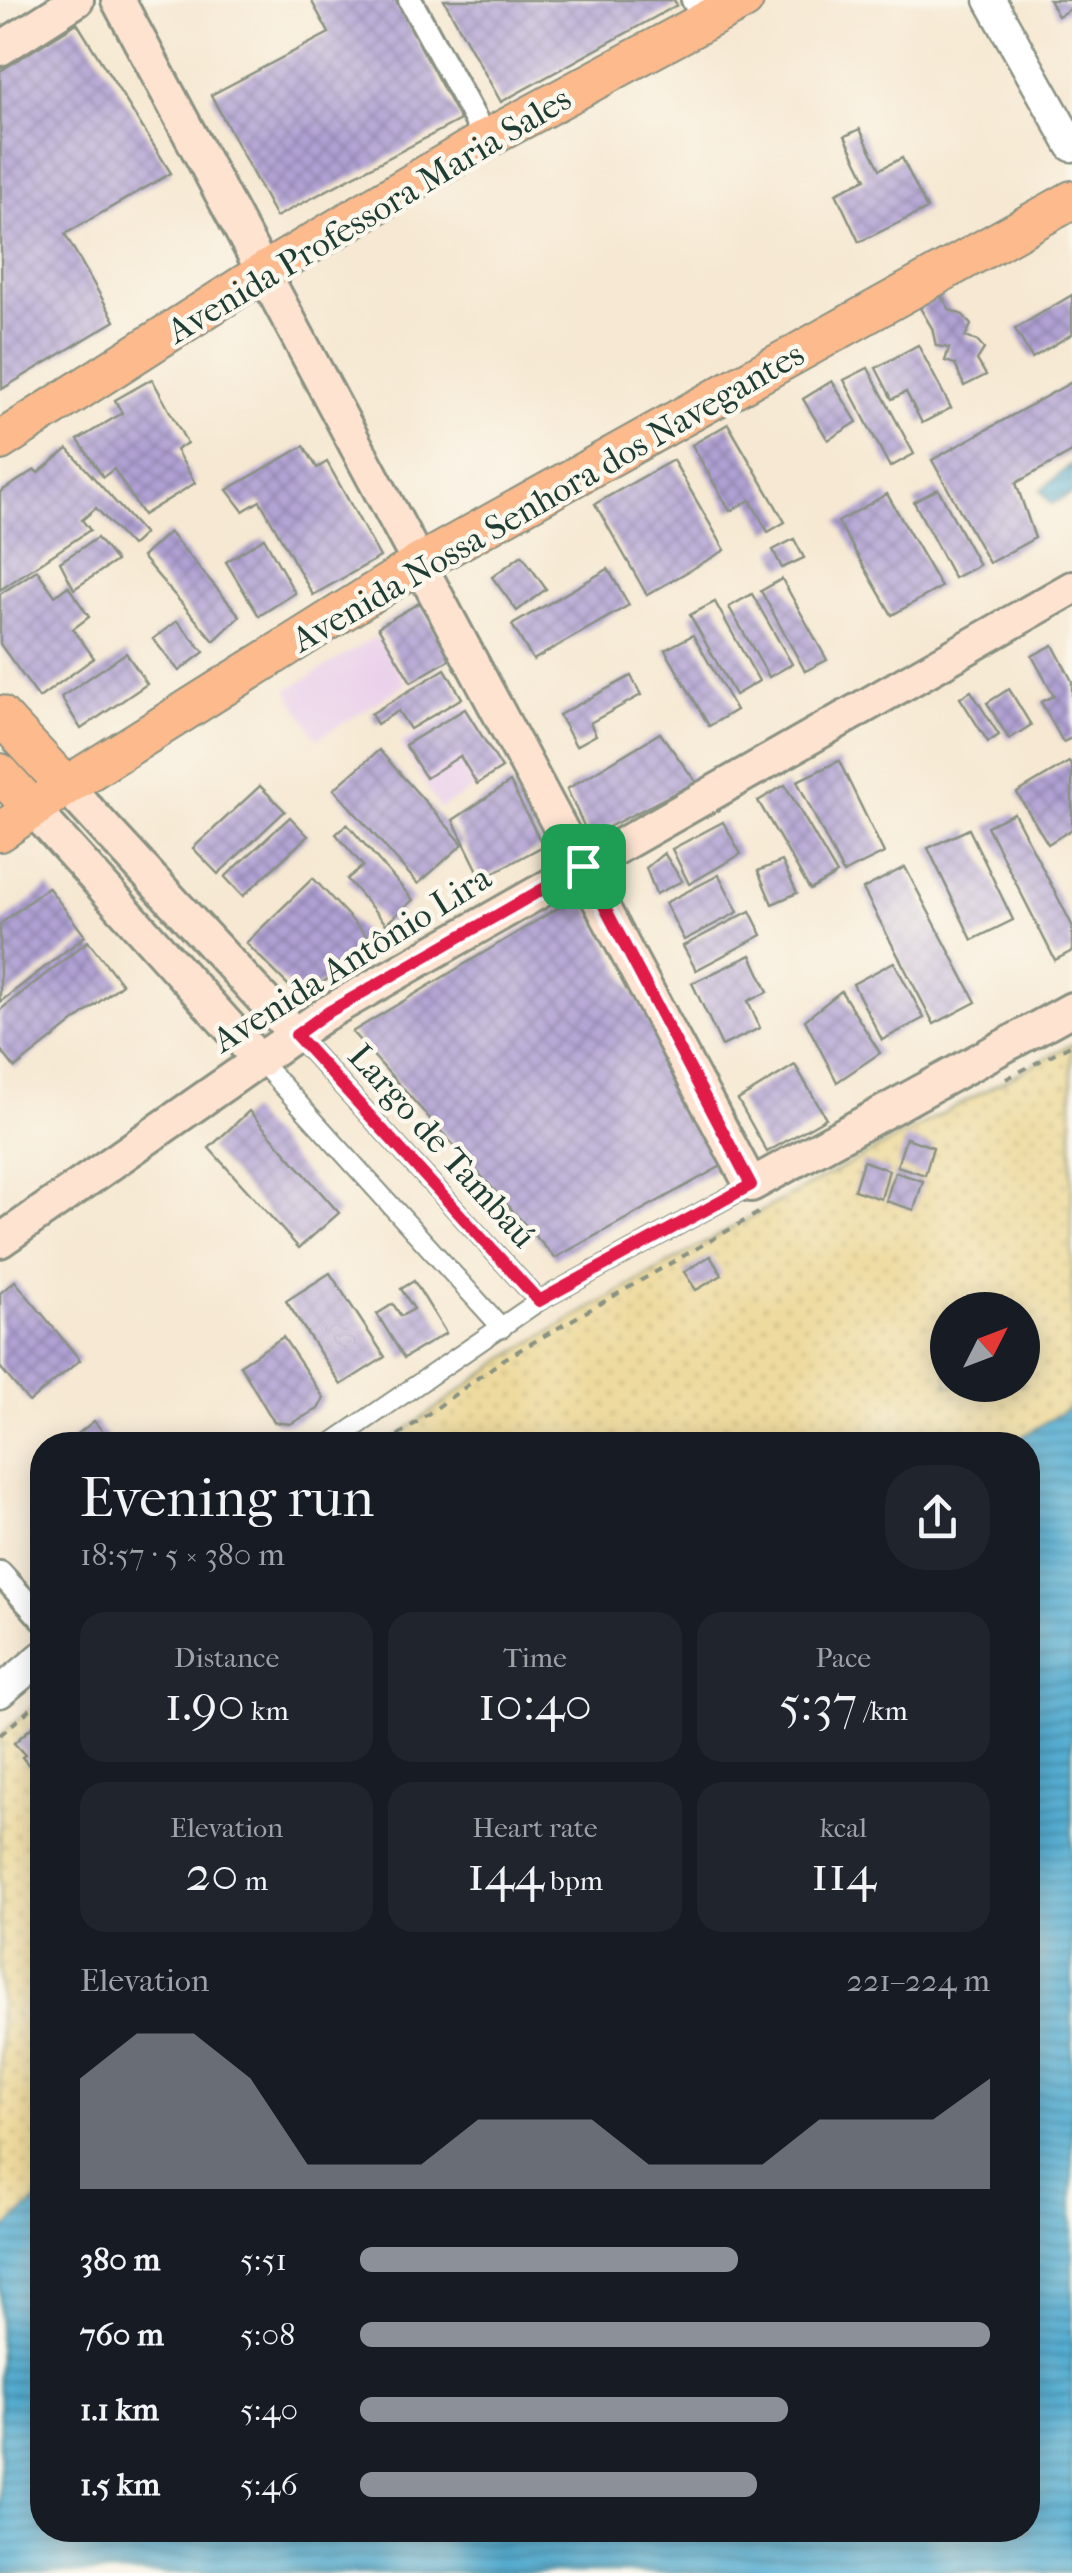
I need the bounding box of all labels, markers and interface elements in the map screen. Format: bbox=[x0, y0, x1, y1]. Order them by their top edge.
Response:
street label: Avenida Professora Maria Sales bbox=[158, 78, 578, 353]
street label: Avenida Nossa Senhora dos Navegantes bbox=[283, 333, 811, 662]
pin bbox=[541, 824, 626, 909]
icon: arrive bbox=[556, 839, 611, 894]
street label: Avenida Antônio Lira bbox=[204, 856, 499, 1062]
street label: Largo de Tambaú bbox=[340, 1036, 544, 1256]
north arrow bbox=[930, 1292, 1040, 1402]
map controls bbox=[930, 1292, 1040, 1402]
button: share bbox=[885, 1465, 990, 1570]
text: Evening run bbox=[80, 1466, 374, 1530]
text: 18:57 · 5 × 380 m bbox=[80, 1536, 285, 1573]
text: Distance bbox=[174, 1641, 279, 1674]
text: Time bbox=[503, 1641, 567, 1674]
text: Pace bbox=[815, 1641, 871, 1674]
text: 1.90 bbox=[165, 1674, 245, 1733]
text: 10:40 bbox=[478, 1674, 592, 1733]
text: 5:37 bbox=[779, 1674, 857, 1733]
text: km bbox=[245, 1694, 289, 1727]
text: /km bbox=[857, 1694, 908, 1727]
text: Elevation bbox=[170, 1811, 283, 1844]
text: Heart rate bbox=[472, 1811, 598, 1844]
text: kcal bbox=[820, 1811, 867, 1844]
text: 20 bbox=[185, 1844, 239, 1903]
text: 144 bbox=[467, 1844, 544, 1903]
text: 114 bbox=[811, 1844, 876, 1903]
text: m bbox=[239, 1864, 268, 1897]
text: bpm bbox=[544, 1864, 603, 1897]
text: Elevation bbox=[80, 1962, 209, 1999]
text: 221–224 m bbox=[846, 1962, 990, 1999]
text: 380 m bbox=[80, 2241, 160, 2278]
text: 5:51 bbox=[240, 2241, 287, 2278]
text: 760 m bbox=[80, 2316, 164, 2353]
text: 5:08 bbox=[240, 2316, 295, 2353]
text: 1.1 km bbox=[80, 2391, 159, 2428]
text: 5:40 bbox=[240, 2391, 298, 2428]
text: 1.5 km bbox=[80, 2466, 160, 2503]
text: 5:46 bbox=[240, 2466, 298, 2503]

